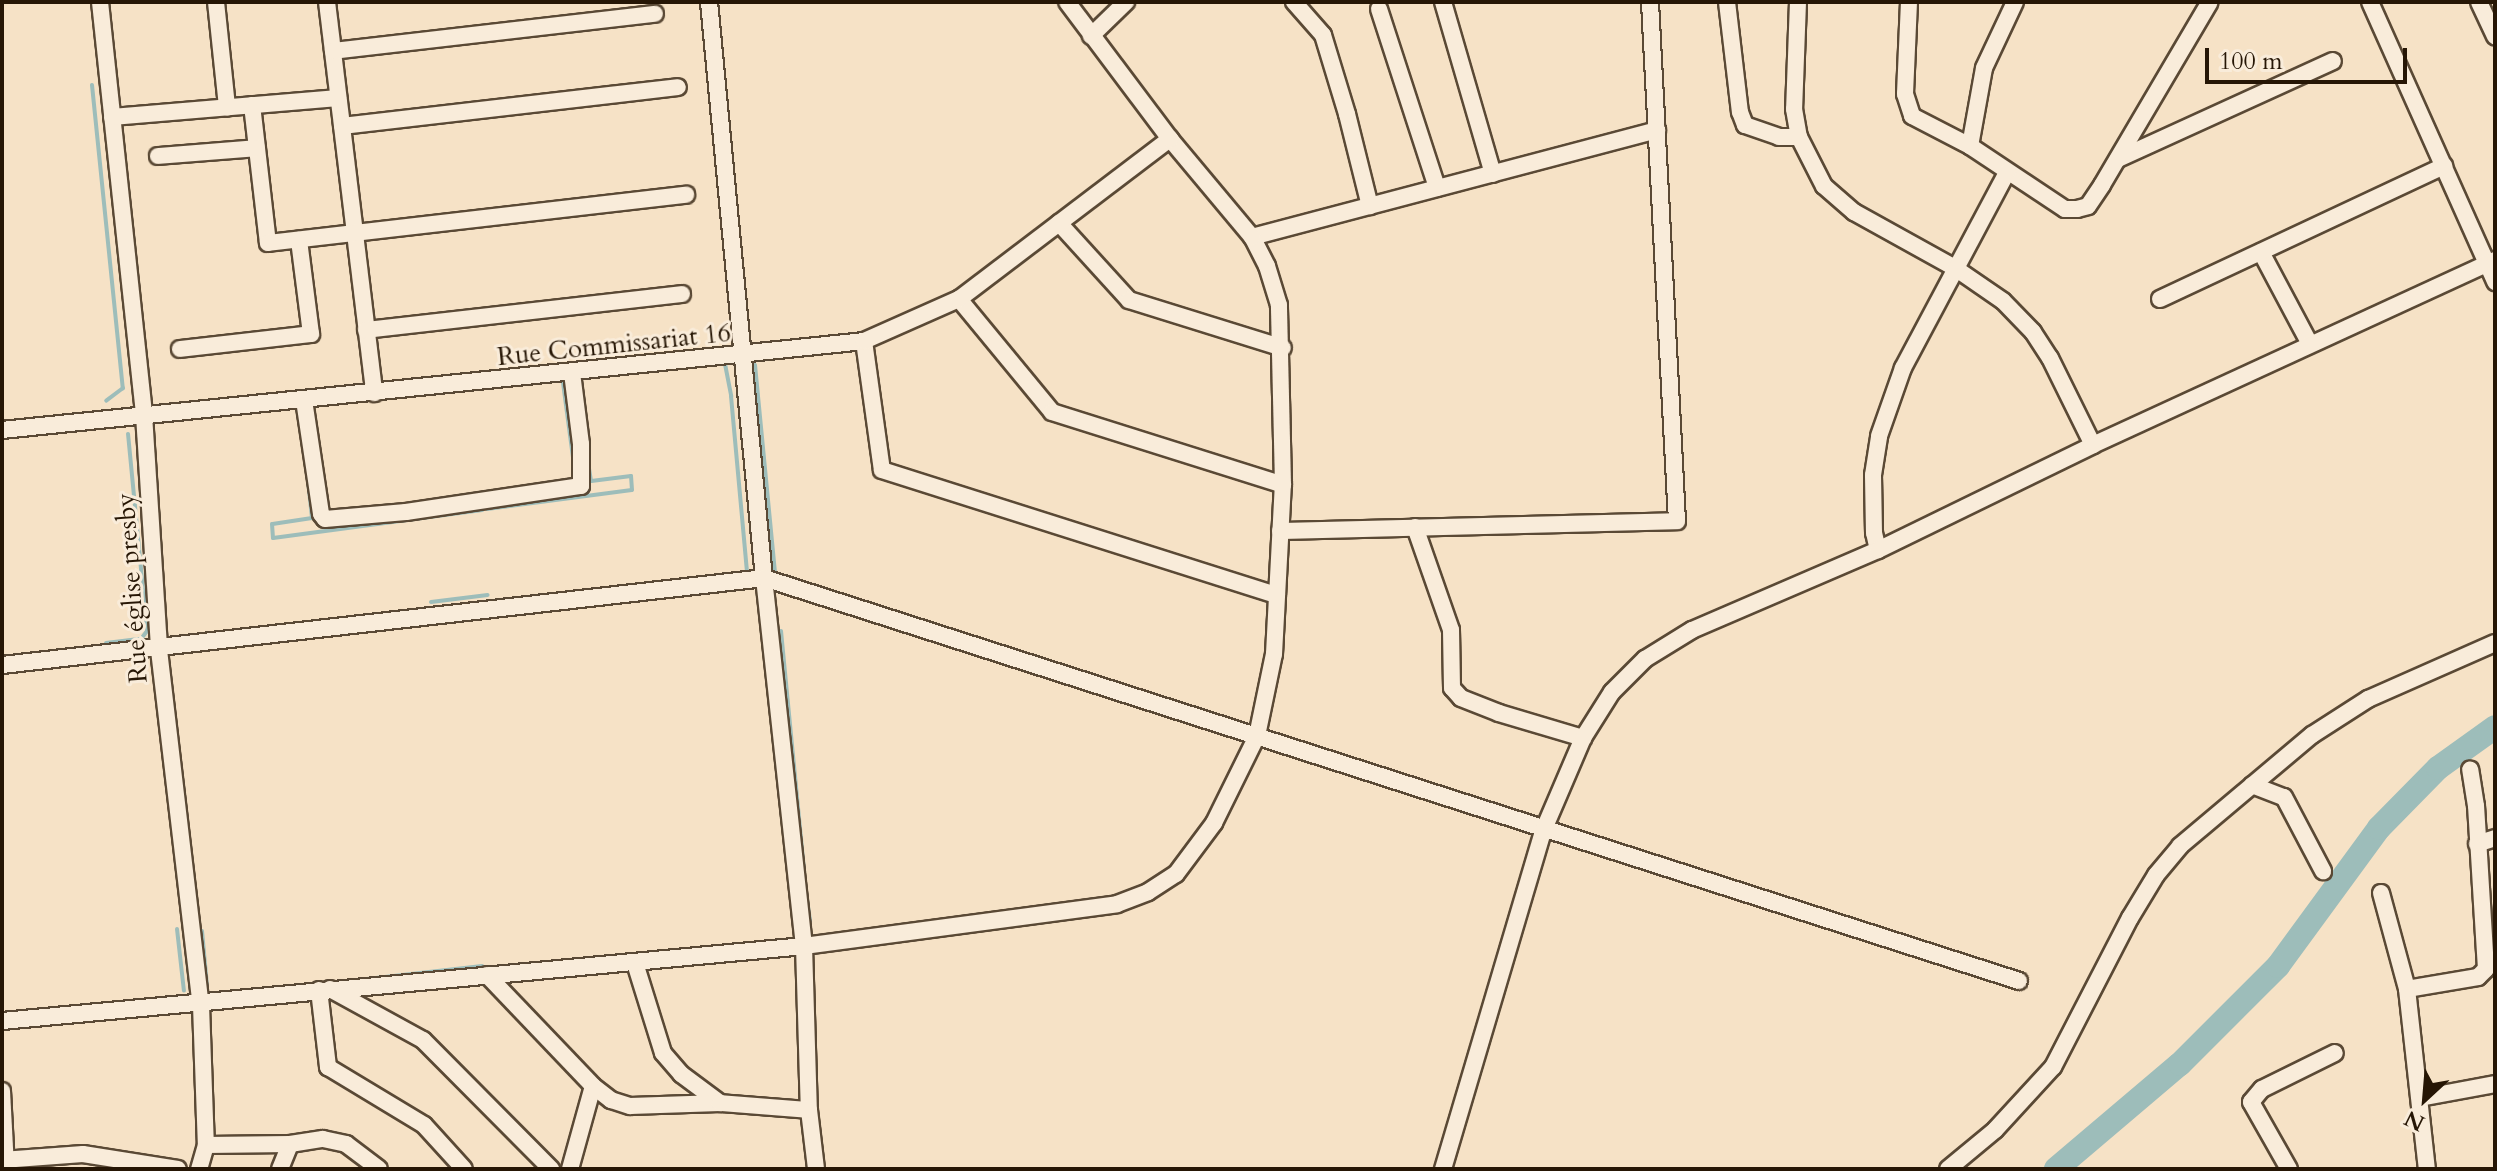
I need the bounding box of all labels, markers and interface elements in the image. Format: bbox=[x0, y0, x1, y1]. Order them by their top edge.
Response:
scale bar bbox=[2209, 32, 2411, 82]
text: 100 m bbox=[2219, 45, 2283, 78]
street label: Rue Commissariat 16 bbox=[496, 317, 732, 373]
street label: Rue église presby bbox=[110, 492, 154, 684]
north arrow bbox=[2385, 1059, 2465, 1139]
text: N bbox=[2399, 1103, 2430, 1138]

